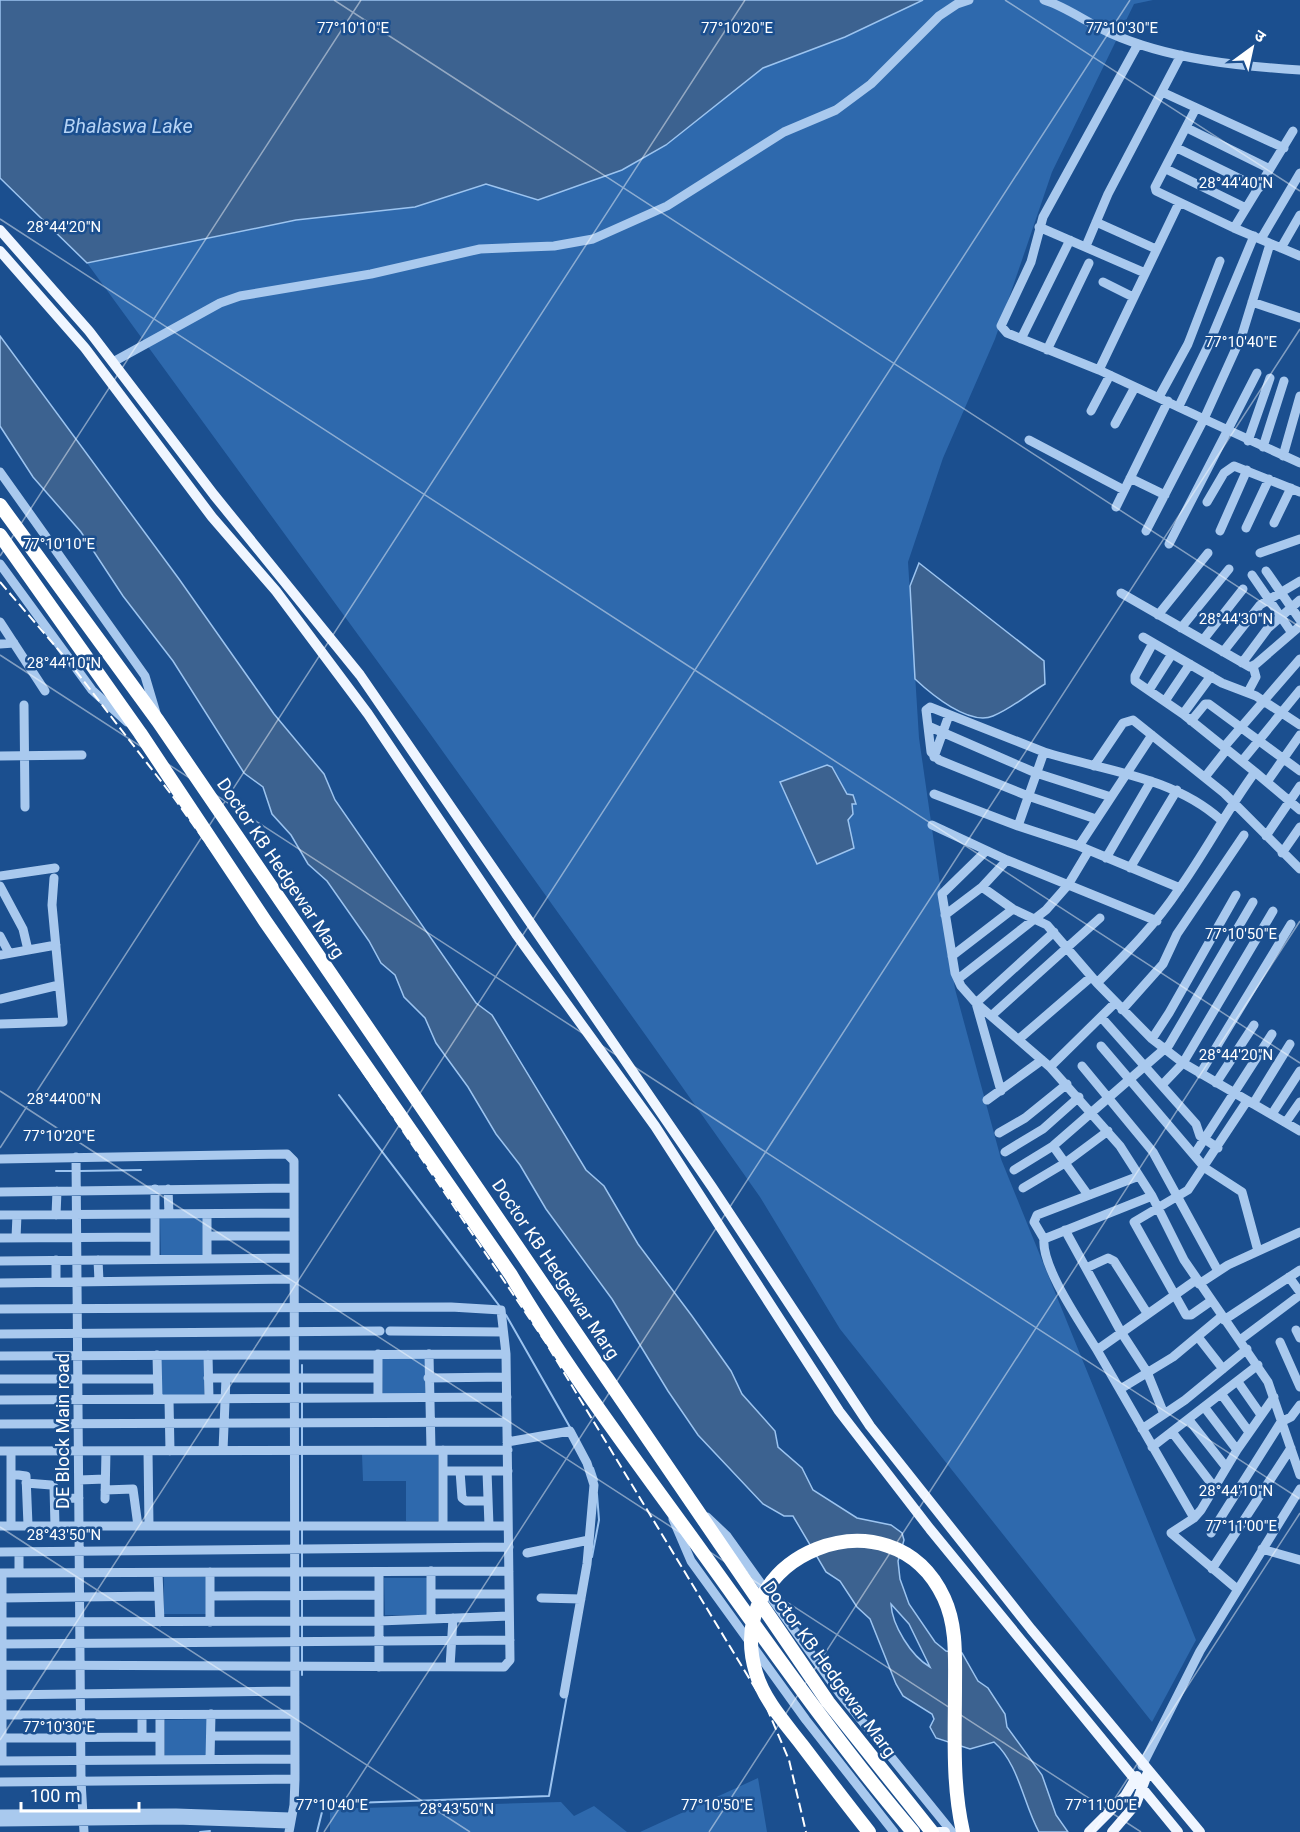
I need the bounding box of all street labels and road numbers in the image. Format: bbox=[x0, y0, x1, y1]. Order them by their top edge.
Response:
street label: Doctor KB Hedgewar Marg bbox=[213, 774, 349, 962]
street label: Doctor KB Hedgewar Marg bbox=[488, 1175, 624, 1363]
street label: DE Block Main road bbox=[52, 1353, 73, 1509]
street label: Doctor KB Hedgewar Marg bbox=[759, 1577, 901, 1761]

